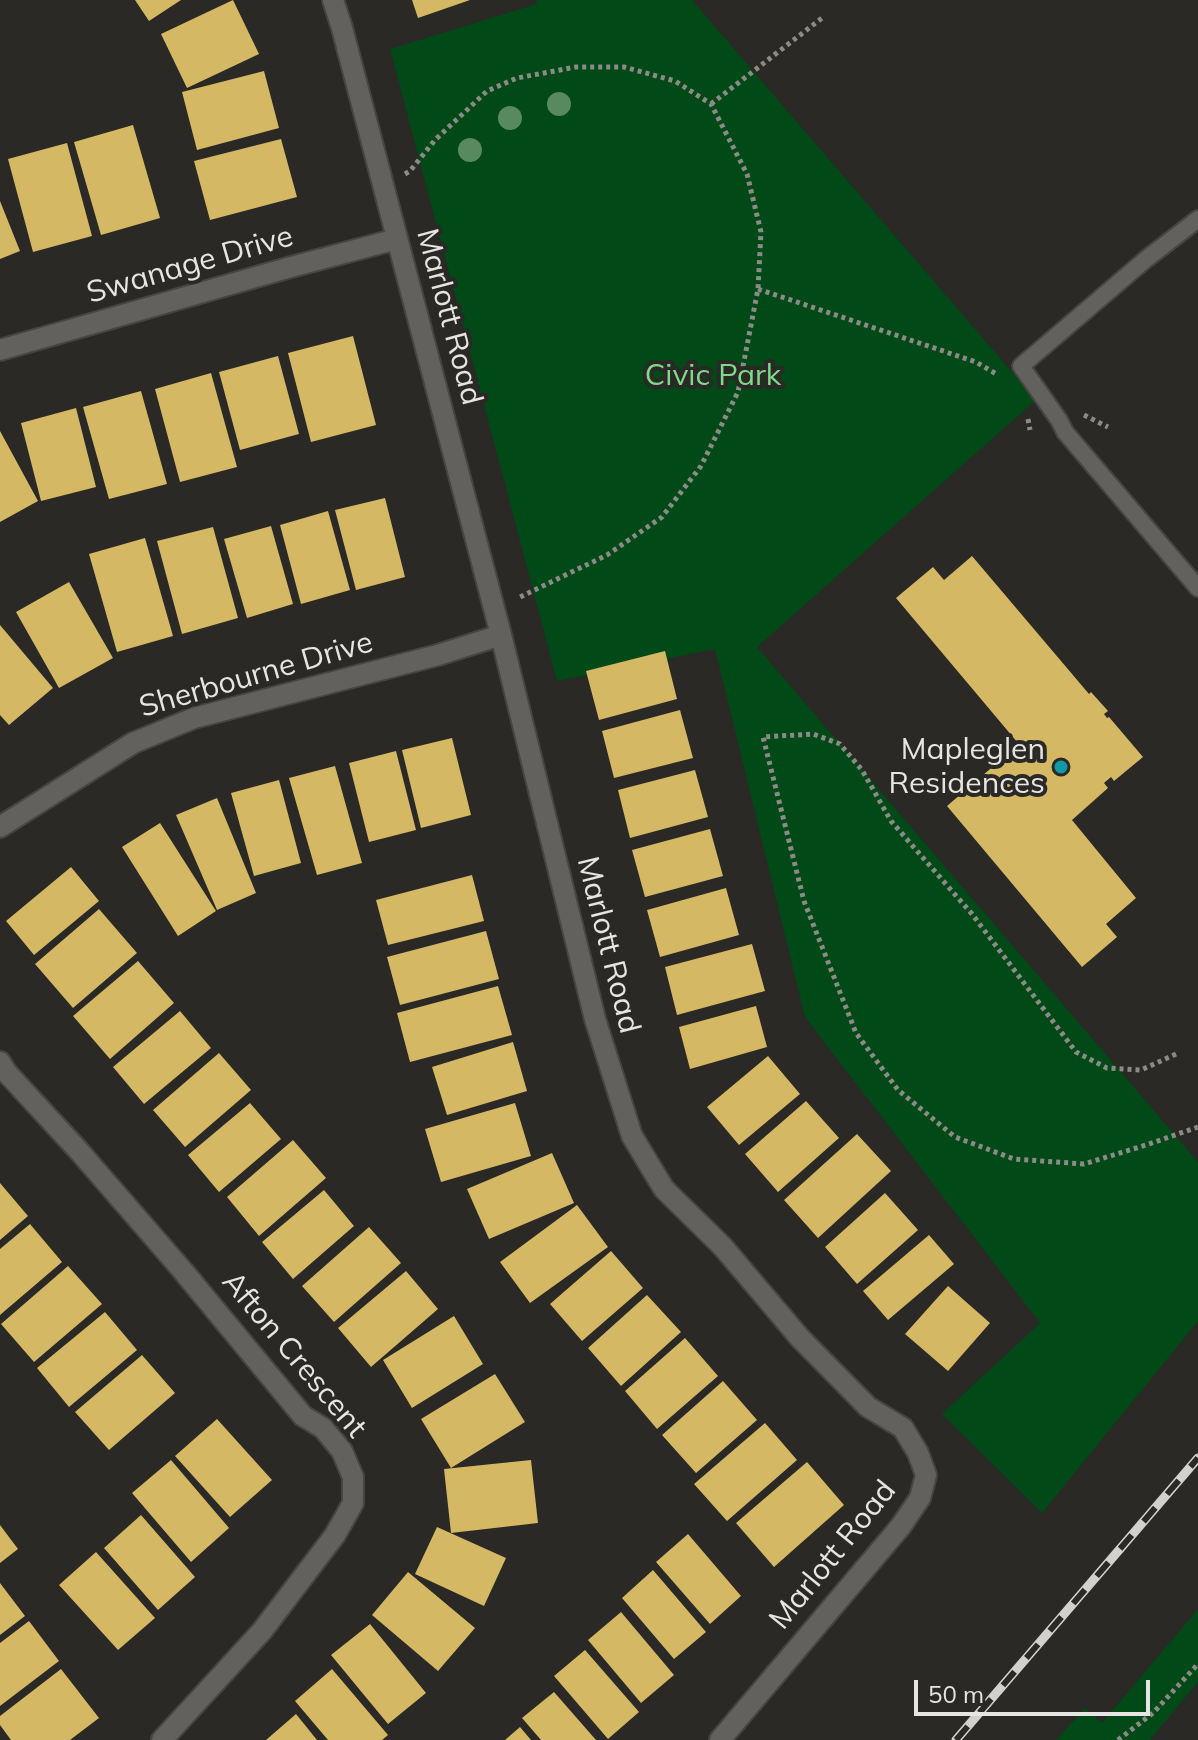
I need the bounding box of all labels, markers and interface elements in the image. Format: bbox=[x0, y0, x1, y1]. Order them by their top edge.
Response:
street label: Swanage Drive bbox=[83, 218, 297, 312]
street label: Marlott Road bbox=[408, 225, 490, 409]
park label: Civic Park bbox=[645, 358, 781, 394]
street label: Sherbourne Drive bbox=[135, 624, 377, 726]
place label: Mapleglen Residences bbox=[889, 732, 1045, 802]
marker: Mapleglen Residences bbox=[1052, 758, 1070, 776]
street label: Marlott Road bbox=[569, 853, 647, 1037]
street label: Afton Crescent bbox=[214, 1265, 374, 1445]
street label: Marlott Road bbox=[762, 1473, 904, 1637]
scale bar bbox=[918, 1664, 1154, 1714]
text: 50 m bbox=[928, 1679, 984, 1709]

